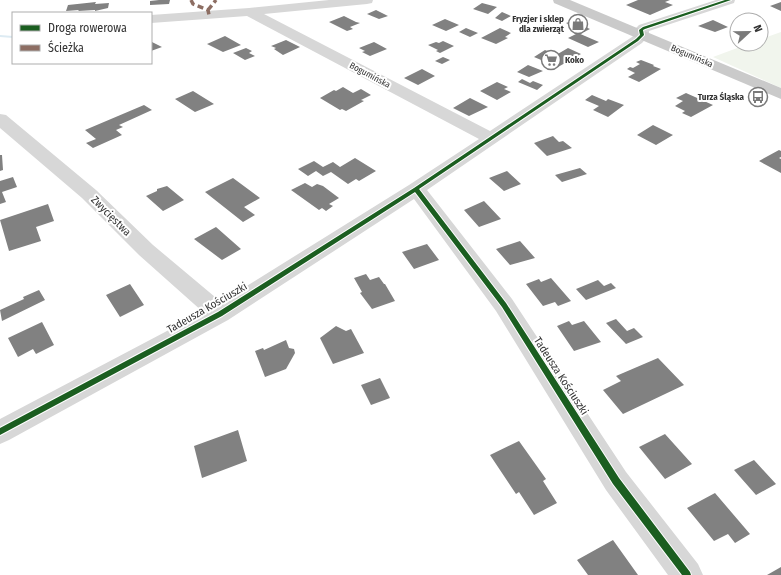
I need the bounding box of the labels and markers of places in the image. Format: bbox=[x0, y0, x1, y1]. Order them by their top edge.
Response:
shop icon: Fryzjer i sklep dla zwierząt bbox=[567, 13, 589, 35]
place label: Fryzjer i sklep dla zwierząt bbox=[512, 14, 565, 34]
supermarket icon: Koko bbox=[540, 49, 562, 71]
place label: Koko bbox=[565, 55, 584, 65]
bus stop icon: Turza Śląska bbox=[747, 86, 769, 108]
place label: Turza Śląska bbox=[698, 91, 745, 102]

